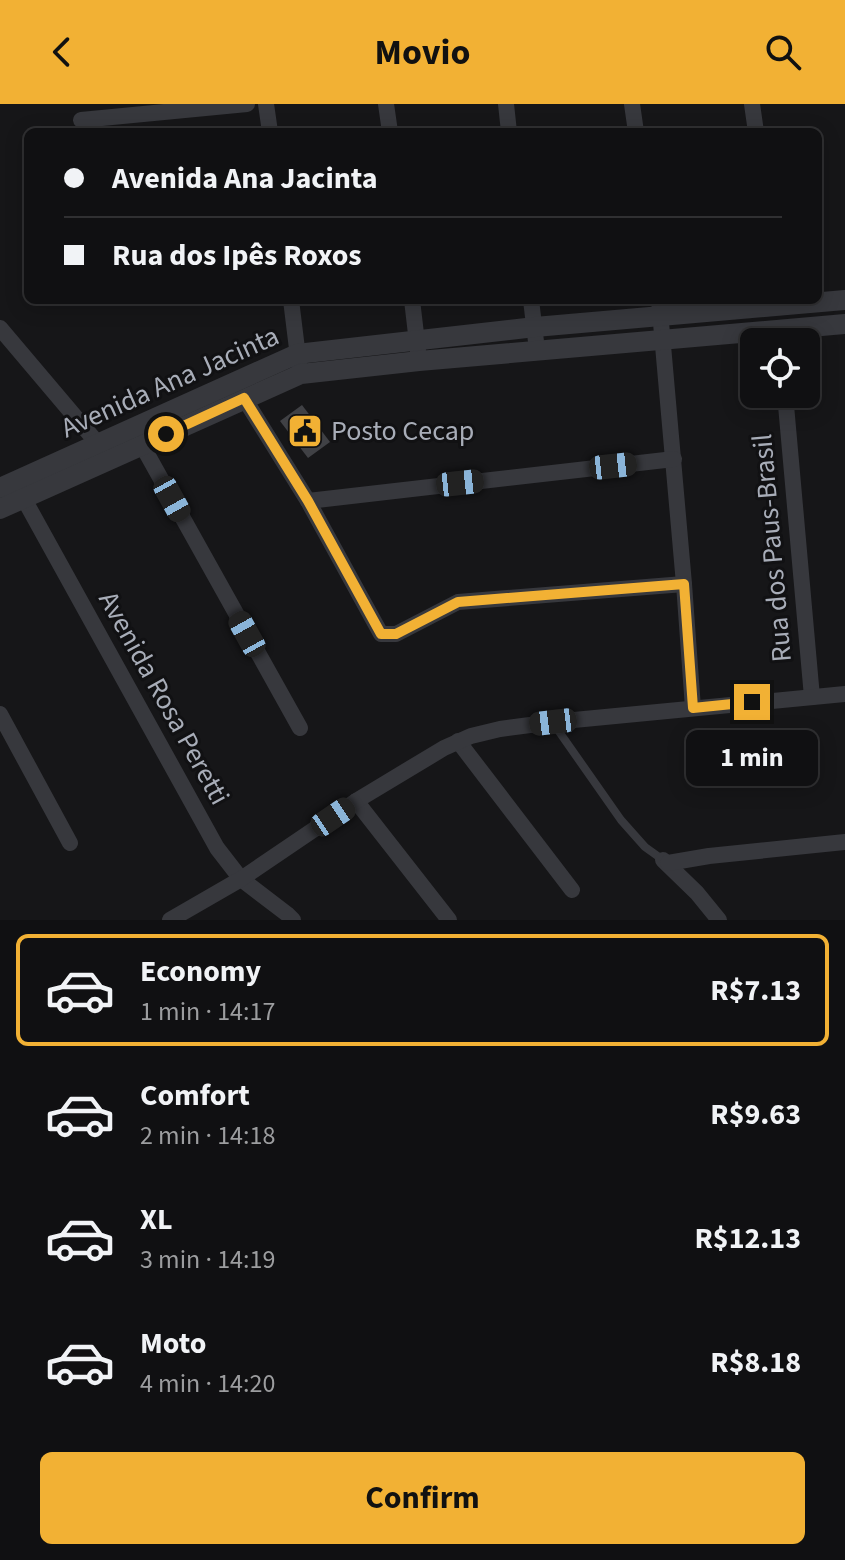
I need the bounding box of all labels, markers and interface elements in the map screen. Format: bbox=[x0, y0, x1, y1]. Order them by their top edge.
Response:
text: Movio bbox=[375, 27, 470, 78]
icon: back bbox=[40, 30, 84, 74]
icon: search bbox=[761, 30, 805, 74]
text: Avenida Ana Jacinta bbox=[112, 157, 378, 200]
text: Rua dos Ipês Roxos bbox=[112, 234, 362, 277]
street label: Avenida Ana Jacinta bbox=[55, 316, 285, 448]
map controls bbox=[740, 328, 820, 408]
button: locate bbox=[740, 328, 820, 408]
place label: Posto Cecap bbox=[331, 411, 474, 451]
public building icon: Posto Cecap bbox=[286, 412, 324, 450]
route start bbox=[148, 416, 184, 452]
street label: Rua dos Paus-Brasil bbox=[742, 432, 802, 664]
car bbox=[588, 452, 638, 480]
car bbox=[435, 469, 485, 497]
car bbox=[150, 472, 194, 526]
street label: Avenida Rosa Peretti bbox=[89, 584, 239, 812]
car bbox=[225, 607, 269, 661]
route end bbox=[734, 684, 770, 720]
car bbox=[528, 707, 578, 737]
callout: 1 min bbox=[686, 730, 818, 786]
text: 1 min bbox=[720, 739, 784, 776]
car bbox=[306, 794, 360, 840]
text: Economy bbox=[140, 950, 261, 993]
icon: car bbox=[44, 954, 116, 1026]
text: R$7.13 bbox=[710, 969, 801, 1012]
text: 1 min · 14:17 bbox=[140, 993, 275, 1030]
text: Comfort bbox=[140, 1074, 250, 1117]
icon: car bbox=[44, 1078, 116, 1150]
text: R$9.63 bbox=[710, 1093, 801, 1136]
text: 2 min · 14:18 bbox=[140, 1117, 275, 1154]
text: XL bbox=[140, 1198, 173, 1241]
icon: car bbox=[44, 1202, 116, 1274]
text: R$12.13 bbox=[694, 1217, 801, 1260]
text: 3 min · 14:19 bbox=[140, 1241, 275, 1278]
text: Moto bbox=[140, 1322, 206, 1365]
icon: car bbox=[44, 1326, 116, 1398]
text: R$8.18 bbox=[710, 1341, 801, 1384]
text: 4 min · 14:20 bbox=[140, 1365, 275, 1402]
button: Confirm bbox=[40, 1452, 805, 1544]

